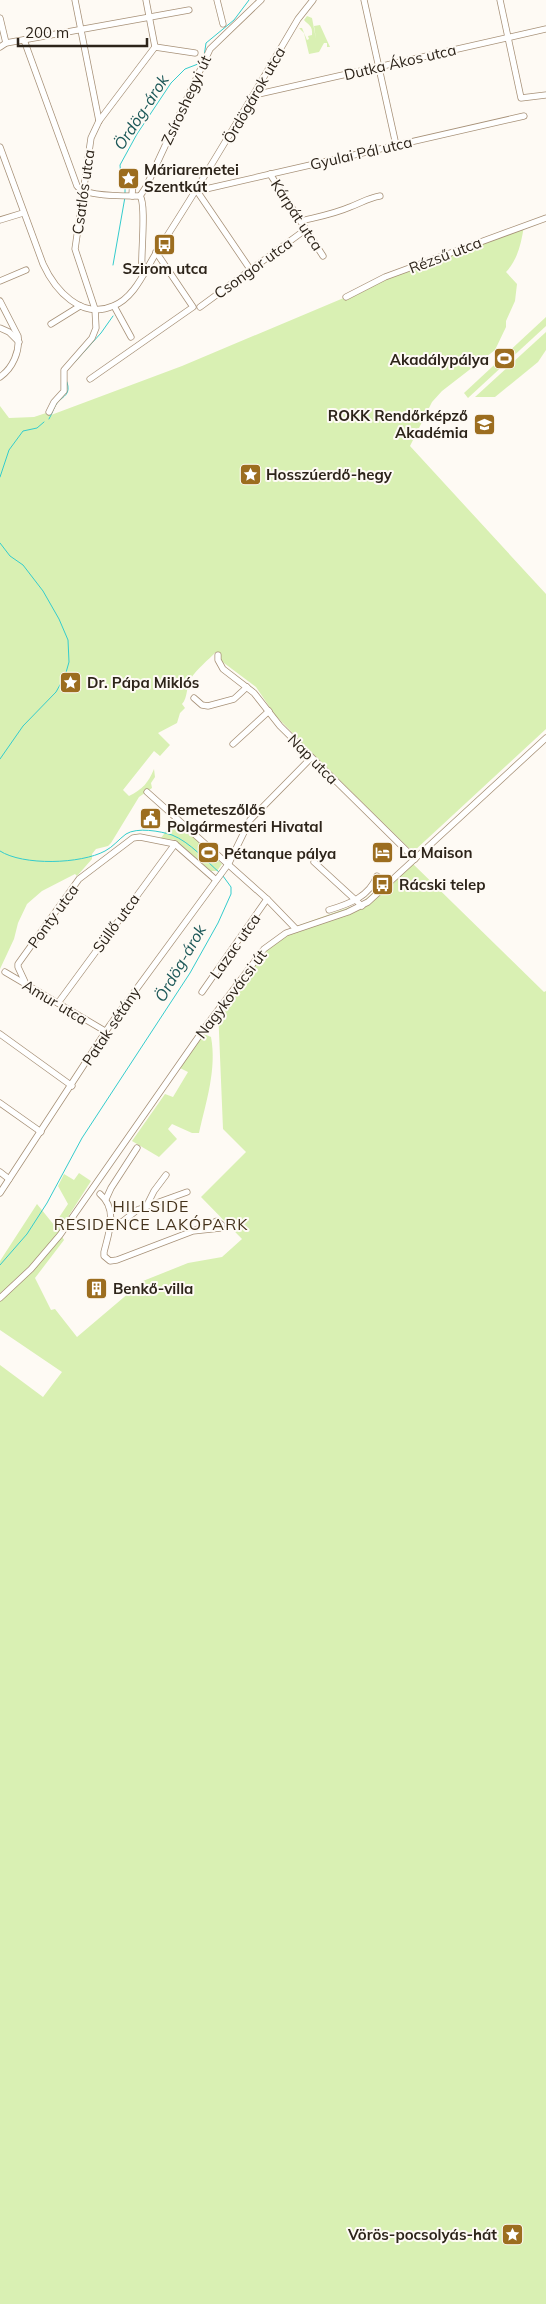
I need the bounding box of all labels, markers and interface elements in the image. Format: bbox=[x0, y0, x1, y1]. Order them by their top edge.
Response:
scale bar bbox=[18, 15, 146, 47]
text: 200 m bbox=[25, 23, 69, 42]
street label: Dutka Ákos utca bbox=[342, 40, 458, 84]
street label: Ördögárok utca bbox=[219, 43, 289, 147]
street label: Zsíroshegyi út bbox=[157, 52, 215, 148]
water label: Ördög-árok bbox=[109, 70, 173, 154]
street label: Gyulai Pál utca bbox=[308, 132, 414, 174]
street label: Csatlós utca bbox=[68, 148, 98, 236]
place label: Máriaremetei Szentkút bbox=[144, 160, 239, 196]
place icon: Máriaremetei Szentkút bbox=[116, 166, 140, 190]
street label: Kárpát utca bbox=[267, 176, 327, 254]
street label: Rézsű utca bbox=[406, 232, 484, 278]
bus stop icon: Szirom utca bbox=[153, 233, 177, 257]
street label: Csongor utca bbox=[210, 233, 296, 303]
place label: Szirom utca bbox=[122, 259, 208, 278]
sports icon: Akadálypálya bbox=[493, 347, 517, 371]
place label: Akadálypálya bbox=[390, 350, 489, 369]
place label: ROKK Rendőrképző Akadémia bbox=[328, 406, 468, 442]
school or university icon: ROKK Rendőrképző Akadémia bbox=[472, 412, 496, 436]
place icon: Hosszúerdő-hegy bbox=[238, 462, 262, 486]
place label: Hosszúerdő-hegy bbox=[266, 465, 393, 484]
place icon: Dr. Pápa Miklós bbox=[59, 670, 83, 694]
place label: Dr. Pápa Miklós bbox=[87, 673, 199, 692]
street label: Nap utca bbox=[284, 730, 342, 788]
place label: Remeteszőlős Polgármesteri Hivatal bbox=[167, 800, 323, 836]
public building icon: Remeteszőlős Polgármesteri Hivatal bbox=[139, 806, 163, 830]
hotel icon: La Maison bbox=[371, 840, 395, 864]
sports icon: Pétanque pálya bbox=[196, 841, 220, 865]
place label: La Maison bbox=[399, 843, 473, 862]
place label: Pétanque pálya bbox=[224, 844, 336, 863]
bus stop icon: Rácski telep bbox=[371, 872, 395, 896]
place label: Rácski telep bbox=[399, 875, 485, 894]
street label: Ponty utca bbox=[24, 880, 82, 952]
street label: Süllő utca bbox=[88, 890, 144, 956]
street label: Lazac utca bbox=[206, 910, 264, 982]
water label: Ördög-árok bbox=[150, 920, 211, 1005]
street label: Nagykovácsi út bbox=[191, 946, 271, 1042]
street label: Amur utca bbox=[19, 975, 91, 1029]
street label: Patak sétány bbox=[78, 983, 144, 1069]
district label: HILLSIDE RESIDENCE LAKÓPARK bbox=[54, 1196, 248, 1234]
building icon: Benkő-villa bbox=[85, 1276, 109, 1300]
place label: Benkő-villa bbox=[113, 1279, 193, 1298]
place icon: Vörös-pocsolyás-hát bbox=[501, 2222, 525, 2246]
place label: Vörös-pocsolyás-hát bbox=[347, 2225, 497, 2244]

